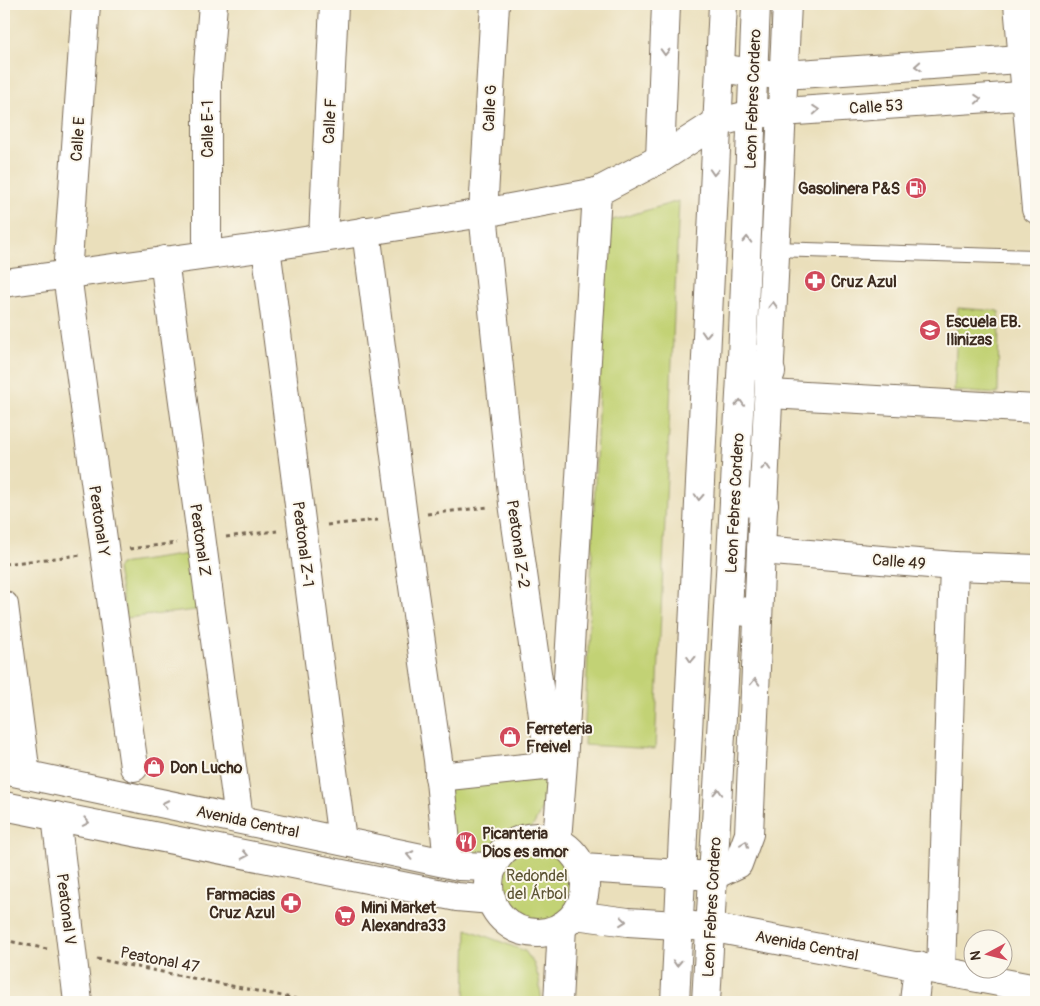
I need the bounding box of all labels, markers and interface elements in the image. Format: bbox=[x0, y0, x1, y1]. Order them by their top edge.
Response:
street label: Leon Febres Cordero bbox=[741, 28, 765, 170]
one-way arrow bbox=[659, 49, 670, 57]
one-way arrow bbox=[914, 61, 922, 72]
street label: Calle G bbox=[479, 84, 501, 132]
one-way arrow bbox=[975, 94, 983, 105]
street label: Calle 53 bbox=[848, 95, 904, 119]
street label: Calle F bbox=[319, 97, 341, 145]
street label: Calle E-1 bbox=[198, 100, 218, 158]
one-way arrow bbox=[813, 105, 821, 116]
street label: Calle E bbox=[66, 116, 90, 162]
one-way arrow bbox=[709, 168, 720, 176]
fuel station icon: Gasolinera P&S bbox=[904, 176, 928, 200]
place label: Gasolinera P&S bbox=[798, 179, 900, 199]
one-way arrow bbox=[742, 236, 752, 244]
pharmacy icon: Cruz Azul bbox=[803, 269, 827, 293]
place label: Cruz Azul bbox=[831, 272, 897, 292]
one-way arrow bbox=[768, 301, 778, 308]
place label: Escuela EB. Ilinizas bbox=[946, 312, 1021, 350]
school or university icon: Escuela EB. Ilinizas bbox=[918, 318, 942, 342]
one-way arrow bbox=[701, 331, 712, 339]
one-way arrow bbox=[734, 398, 745, 406]
street label: Leon Febres Cordero bbox=[721, 432, 749, 574]
one-way arrow bbox=[760, 463, 771, 471]
street label: Peatonal Y bbox=[84, 484, 114, 558]
one-way arrow bbox=[693, 493, 704, 501]
street label: Peatonal Z-2 bbox=[502, 499, 534, 590]
street label: Peatonal Z-1 bbox=[288, 500, 318, 588]
street label: Peatonal Z bbox=[185, 502, 215, 578]
street label: Calle 49 bbox=[871, 550, 927, 574]
one-way arrow bbox=[685, 655, 696, 663]
one-way arrow bbox=[750, 678, 761, 686]
place label: Ferreteria Freivel bbox=[526, 719, 593, 757]
shop icon: Ferreteria Freivel bbox=[498, 725, 522, 749]
shop icon: Don Lucho bbox=[142, 755, 166, 779]
place label: Don Lucho bbox=[170, 758, 243, 778]
one-way arrow bbox=[712, 788, 723, 796]
one-way arrow bbox=[161, 799, 170, 809]
street label: Avenida Central bbox=[195, 801, 301, 843]
one-way arrow bbox=[81, 817, 90, 827]
place label: Picanteria Dios es amor bbox=[482, 824, 569, 862]
restaurant icon: Picanteria Dios es amor bbox=[454, 830, 478, 854]
street label: Leon Febres Cordero bbox=[698, 836, 726, 978]
one-way arrow bbox=[740, 840, 750, 848]
one-way arrow bbox=[241, 849, 250, 859]
one-way arrow bbox=[406, 850, 414, 861]
park label: Redondel del Árbol bbox=[506, 866, 568, 904]
street label: Peatonal V bbox=[52, 872, 80, 946]
place label: Farmacias Cruz Azul bbox=[206, 885, 276, 923]
pharmacy icon: Farmacias Cruz Azul bbox=[279, 891, 303, 915]
place label: Mini Market Alexandra33 bbox=[361, 898, 446, 936]
supermarket icon: Mini Market Alexandra33 bbox=[333, 904, 357, 928]
one-way arrow bbox=[620, 915, 628, 926]
street label: Avenida Central bbox=[754, 926, 860, 966]
north arrow bbox=[962, 928, 1012, 978]
street label: Peatonal 47 bbox=[119, 943, 202, 978]
text: N bbox=[967, 950, 985, 961]
one-way arrow bbox=[671, 960, 682, 968]

